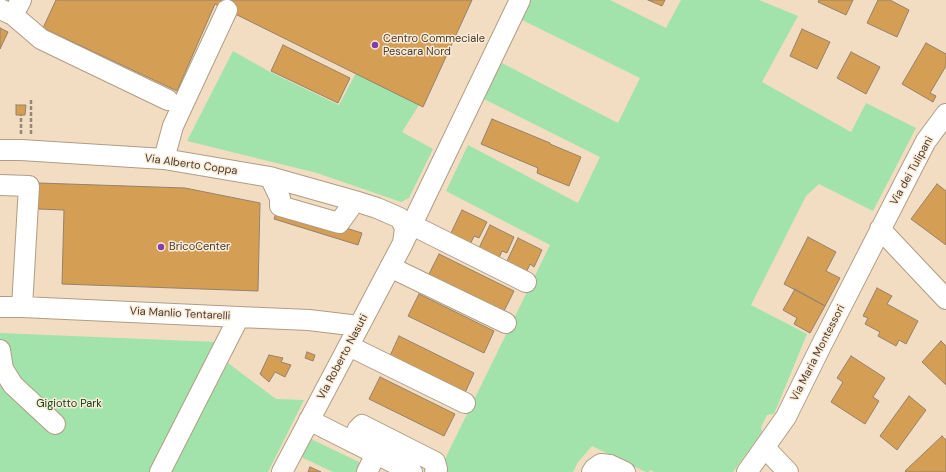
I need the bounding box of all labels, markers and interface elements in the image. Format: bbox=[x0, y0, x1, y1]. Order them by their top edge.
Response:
place label: Centro Commeciale Pescara Nord bbox=[383, 32, 485, 58]
marker: Centro Commeciale Pescara Nord bbox=[370, 40, 380, 50]
street label: Via dei Tulipani bbox=[888, 134, 936, 208]
street label: Via Alberto Coppa bbox=[144, 152, 238, 178]
place label: BricoCenter bbox=[169, 240, 230, 254]
marker: BricoCenter bbox=[156, 242, 166, 252]
street label: Via Maria Montessori bbox=[788, 303, 848, 403]
street label: Via Manlio Tentarelli bbox=[129, 305, 231, 323]
street label: Via Roberto Nasuti bbox=[315, 312, 371, 402]
park label: Gigiotto Park bbox=[36, 397, 102, 411]

